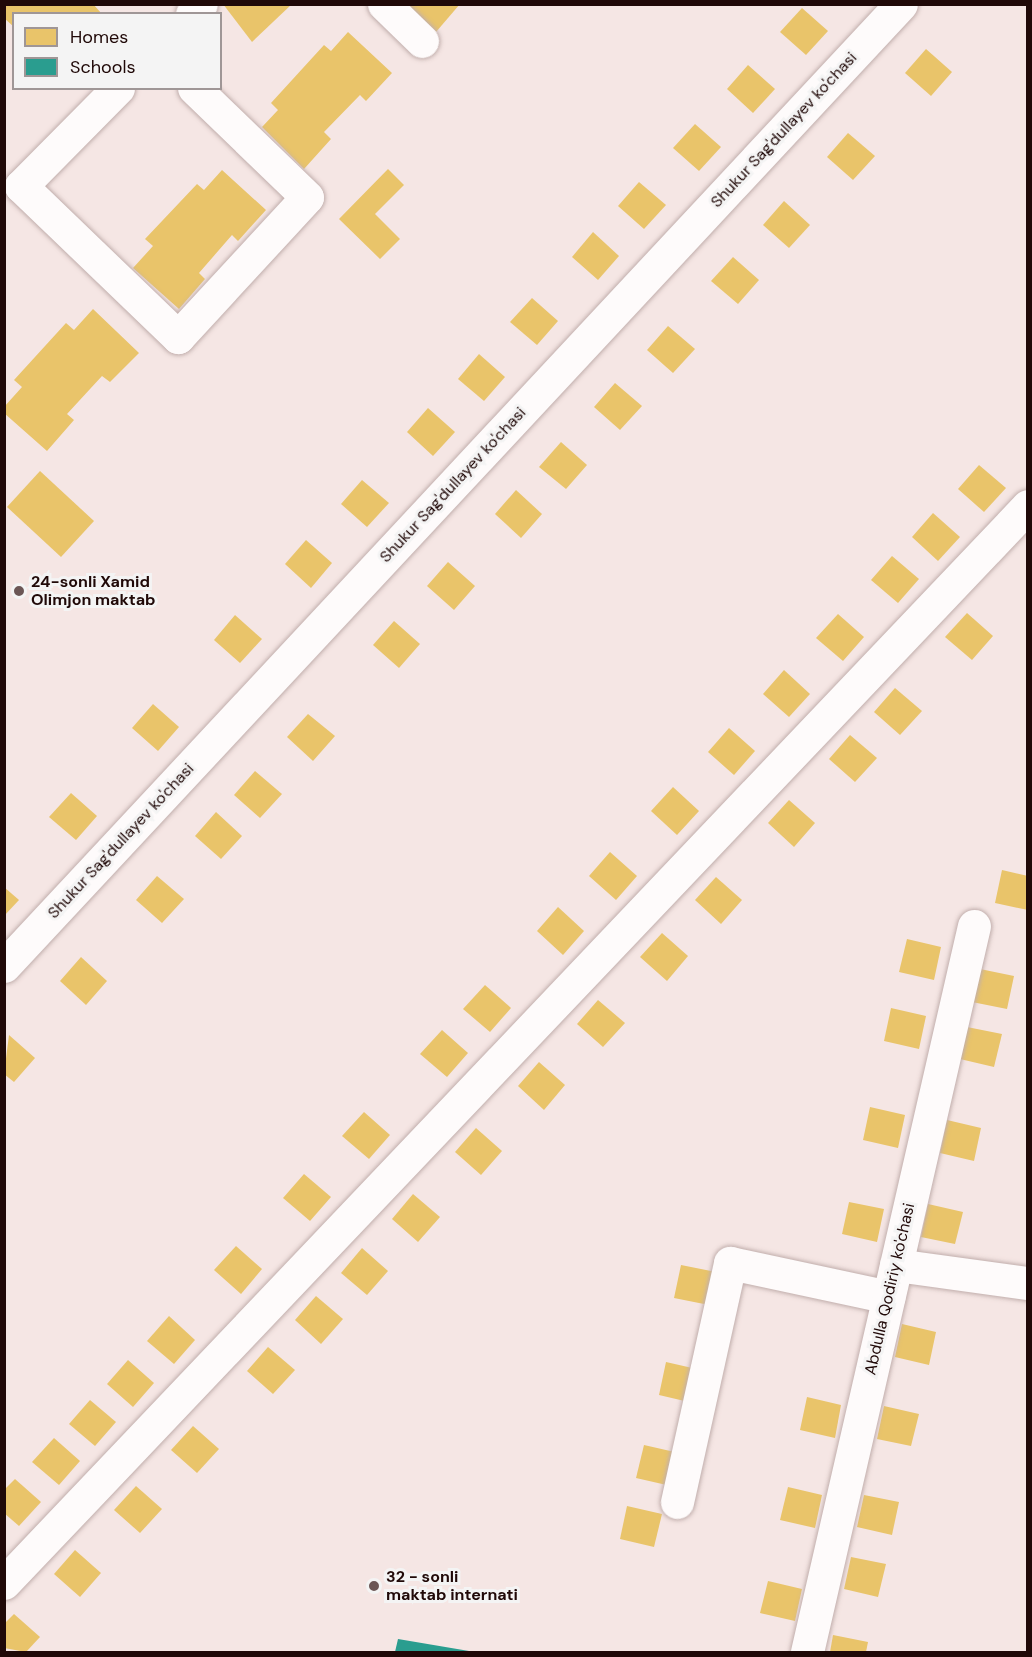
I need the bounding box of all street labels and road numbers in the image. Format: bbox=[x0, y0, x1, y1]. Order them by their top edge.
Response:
street label: Shukur Sag'dullayev ko'chasi bbox=[707, 48, 861, 212]
street label: Shukur Sag'dullayev ko'chasi bbox=[376, 403, 530, 567]
street label: Shukur Sag'dullayev ko'chasi bbox=[44, 759, 198, 923]
street label: Abdulla Qodiriy ko'chasi bbox=[861, 1201, 919, 1377]

